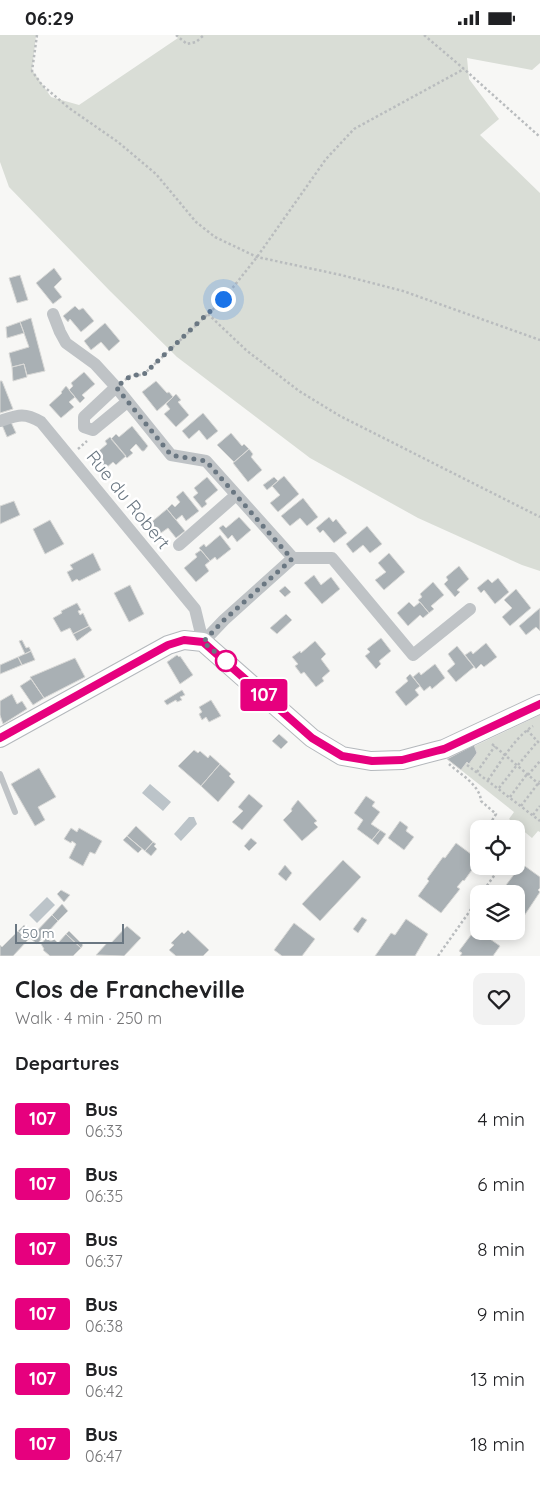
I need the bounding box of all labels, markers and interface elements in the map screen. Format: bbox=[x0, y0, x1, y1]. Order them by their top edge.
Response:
text: 06:29 bbox=[25, 6, 74, 30]
your location bbox=[211, 287, 236, 312]
street label: Rue du Robert bbox=[82, 446, 175, 554]
unlabelled marker bbox=[215, 650, 237, 672]
line badge: 107 bbox=[235, 679, 293, 711]
text: 107 bbox=[250, 683, 278, 706]
map controls bbox=[470, 820, 525, 940]
button: locate bbox=[470, 820, 525, 875]
button: layers bbox=[470, 885, 525, 940]
scale bar bbox=[15, 921, 124, 944]
text: 50 m bbox=[22, 924, 55, 942]
button: heart bbox=[473, 973, 525, 1025]
text: Clos de Francheville bbox=[15, 974, 245, 1004]
text: Walk · 4 min · 250 m bbox=[15, 1008, 162, 1028]
text: Departures bbox=[15, 1051, 119, 1075]
text: Bus bbox=[85, 1097, 118, 1121]
text: 107 bbox=[29, 1107, 56, 1130]
text: 4 min bbox=[477, 1107, 525, 1131]
text: 06:33 bbox=[85, 1121, 123, 1141]
text: Bus bbox=[85, 1162, 118, 1186]
text: 107 bbox=[29, 1172, 56, 1195]
text: 6 min bbox=[477, 1172, 525, 1196]
text: 06:35 bbox=[85, 1186, 123, 1206]
text: Bus bbox=[85, 1227, 118, 1251]
text: 107 bbox=[29, 1237, 56, 1260]
text: 8 min bbox=[477, 1237, 525, 1261]
text: 06:37 bbox=[85, 1251, 123, 1271]
text: Bus bbox=[85, 1292, 118, 1316]
text: 107 bbox=[29, 1302, 56, 1325]
text: 9 min bbox=[477, 1302, 525, 1326]
text: 06:38 bbox=[85, 1316, 123, 1336]
text: Bus bbox=[85, 1357, 118, 1381]
text: 107 bbox=[29, 1367, 56, 1390]
text: 13 min bbox=[470, 1367, 525, 1391]
text: 06:42 bbox=[85, 1381, 123, 1401]
text: Bus bbox=[85, 1422, 118, 1446]
text: 107 bbox=[29, 1432, 56, 1455]
text: 18 min bbox=[470, 1432, 525, 1456]
text: 06:47 bbox=[85, 1446, 122, 1466]

